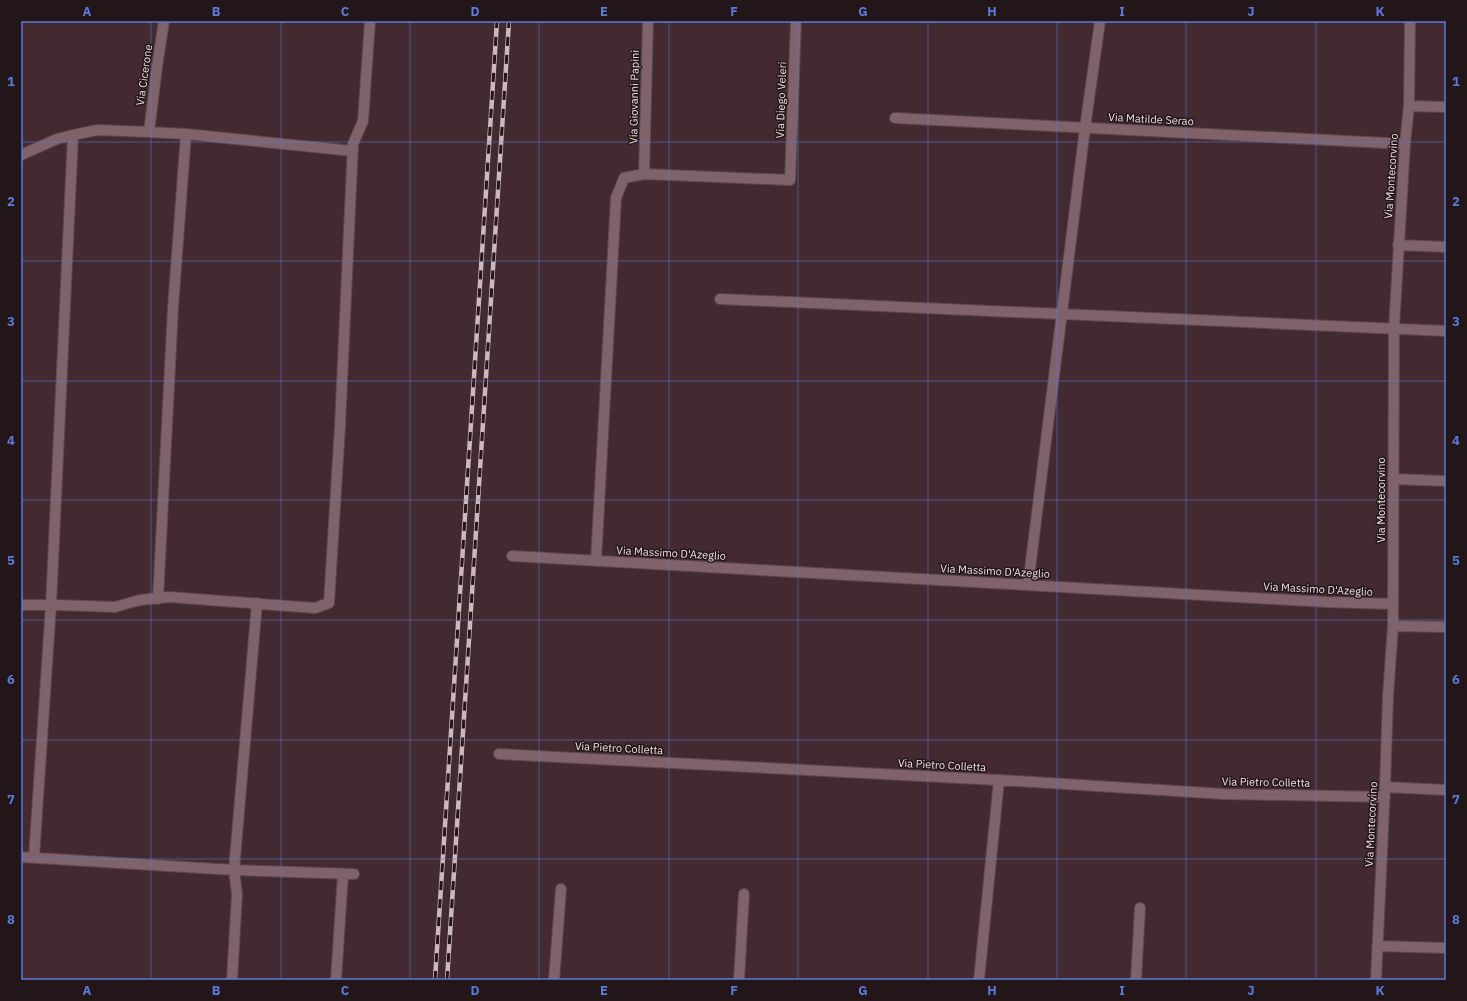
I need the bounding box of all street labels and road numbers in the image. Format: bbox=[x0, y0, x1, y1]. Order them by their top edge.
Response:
street label: Via Cicerone bbox=[133, 44, 155, 106]
street label: Via Giovanni Papini bbox=[626, 50, 642, 144]
street label: Via Diego Veleri bbox=[773, 61, 789, 139]
street label: Via Matilde Serao bbox=[1108, 110, 1194, 128]
street label: Via Montecorvino bbox=[1381, 133, 1401, 219]
street label: Via Montecorvino bbox=[1374, 457, 1388, 543]
street label: Via Massimo D'Azeglio bbox=[616, 543, 726, 563]
street label: Via Massimo D'Azeglio bbox=[940, 561, 1050, 581]
street label: Via Massimo D'Azeglio bbox=[1263, 579, 1373, 599]
street label: Via Pietro Colletta bbox=[574, 739, 664, 757]
street label: Via Pietro Colletta bbox=[897, 756, 987, 774]
street label: Via Pietro Colletta bbox=[1222, 774, 1310, 790]
street label: Via Montecorvino bbox=[1362, 781, 1380, 867]

